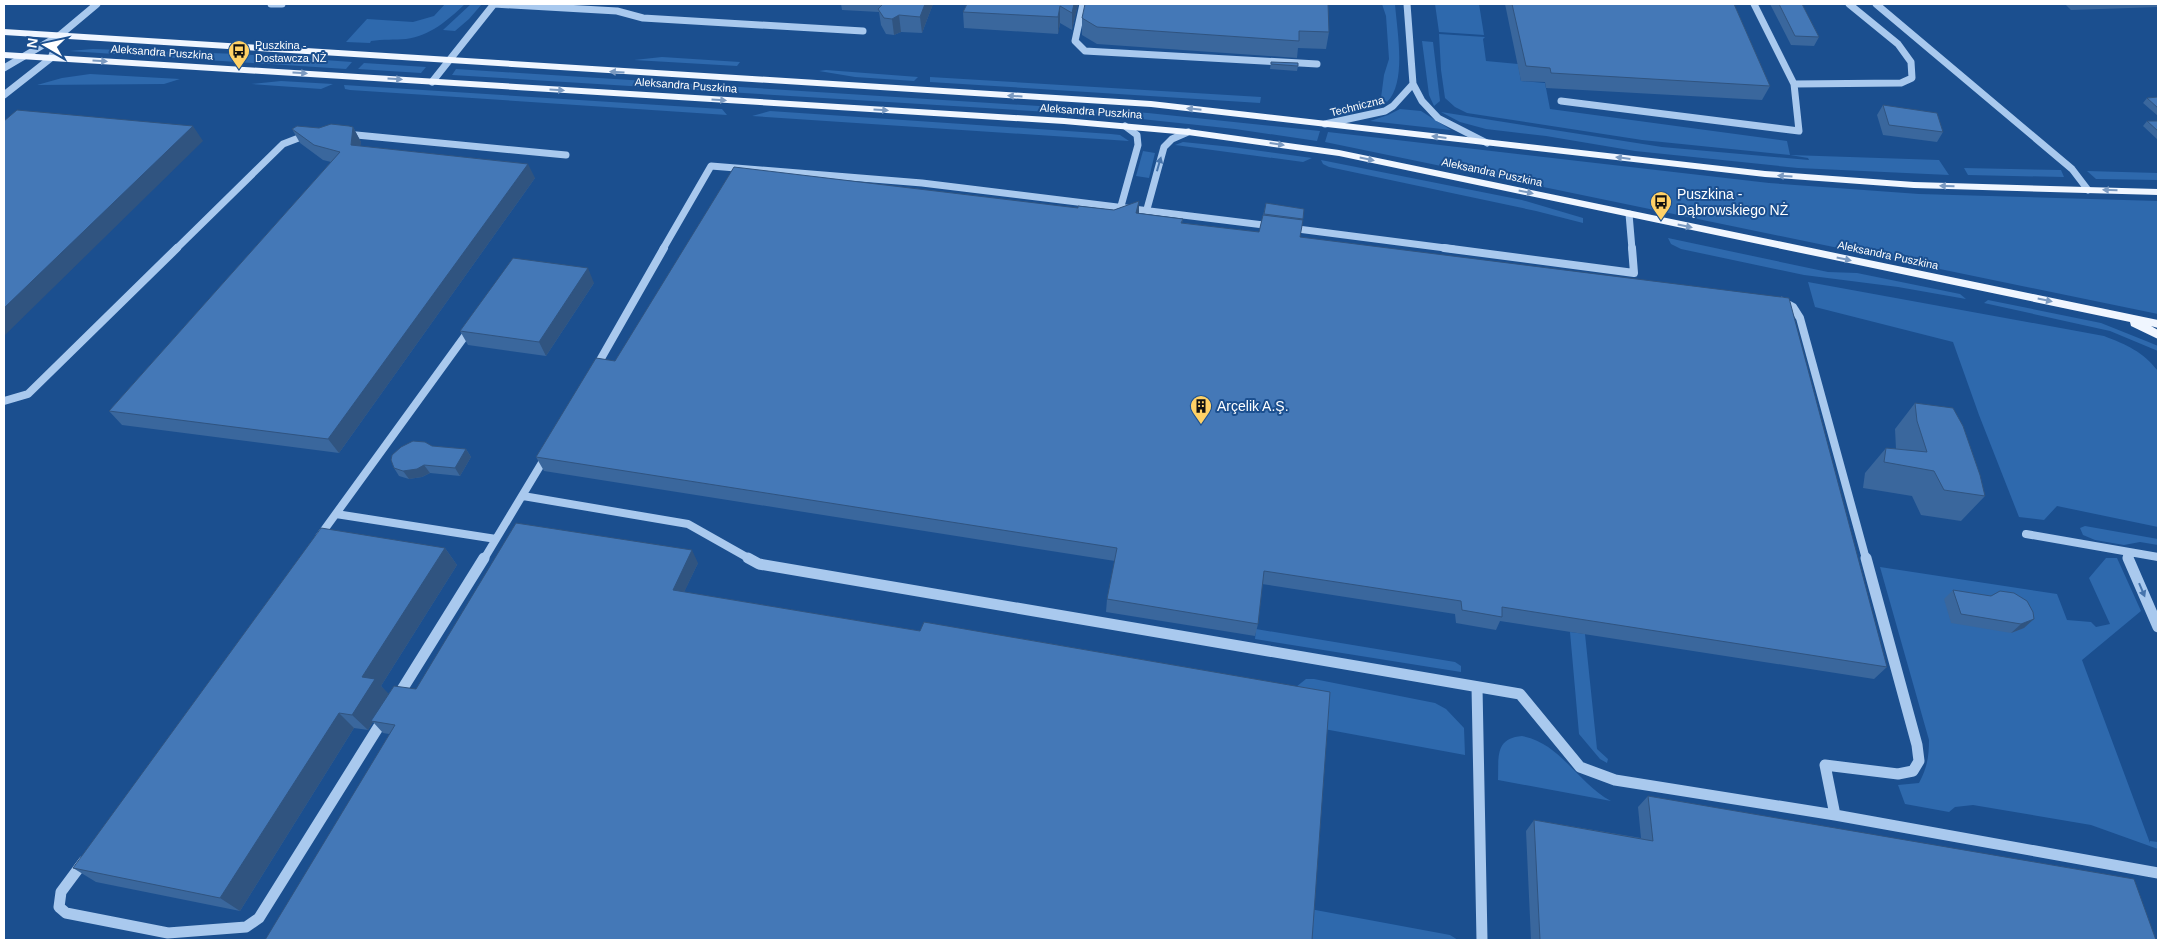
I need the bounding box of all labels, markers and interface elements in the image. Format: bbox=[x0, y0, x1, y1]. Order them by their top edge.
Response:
north arrow bbox=[20, 20, 70, 70]
text: N bbox=[23, 37, 41, 49]
bus stop icon: Puszkina - Dostawcza NŻ bbox=[227, 39, 251, 70]
place label: Puszkina - Dostawcza NŻ bbox=[255, 39, 327, 64]
street label: Aleksandra Puszkina bbox=[110, 42, 215, 62]
one-way arrow bbox=[92, 57, 108, 65]
one-way arrow bbox=[609, 67, 625, 75]
one-way arrow bbox=[292, 70, 308, 78]
street label: Aleksandra Puszkina bbox=[634, 75, 739, 95]
one-way arrow bbox=[387, 76, 403, 84]
one-way arrow bbox=[549, 86, 565, 94]
one-way arrow bbox=[1006, 91, 1022, 99]
street label: Techniczna bbox=[1329, 93, 1386, 118]
one-way arrow bbox=[711, 96, 727, 104]
street label: Aleksandra Puszkina bbox=[1039, 101, 1144, 121]
one-way arrow bbox=[1186, 105, 1202, 113]
one-way arrow bbox=[873, 107, 889, 115]
one-way arrow bbox=[1430, 133, 1446, 141]
one-way arrow bbox=[1269, 140, 1285, 148]
one-way arrow bbox=[1615, 154, 1631, 162]
one-way arrow bbox=[1359, 155, 1374, 163]
street label: Aleksandra Puszkina bbox=[1441, 155, 1544, 189]
one-way arrow bbox=[1155, 157, 1163, 172]
one-way arrow bbox=[1777, 171, 1793, 179]
one-way arrow bbox=[1939, 182, 1955, 190]
place label: Puszkina - Dąbrowskiego NŻ bbox=[1677, 186, 1789, 218]
one-way arrow bbox=[2101, 186, 2117, 194]
one-way arrow bbox=[1518, 188, 1533, 196]
bus stop icon: Puszkina - Dąbrowskiego NŻ bbox=[1649, 190, 1673, 221]
one-way arrow bbox=[1677, 222, 1693, 230]
street label: Aleksandra Puszkina bbox=[1837, 238, 1940, 272]
one-way arrow bbox=[1836, 255, 1852, 263]
one-way arrow bbox=[2037, 297, 2053, 305]
building icon: Arçelik A.Ş. bbox=[1189, 394, 1213, 425]
place label: Arçelik A.Ş. bbox=[1217, 398, 1289, 414]
one-way arrow bbox=[2139, 583, 2147, 597]

